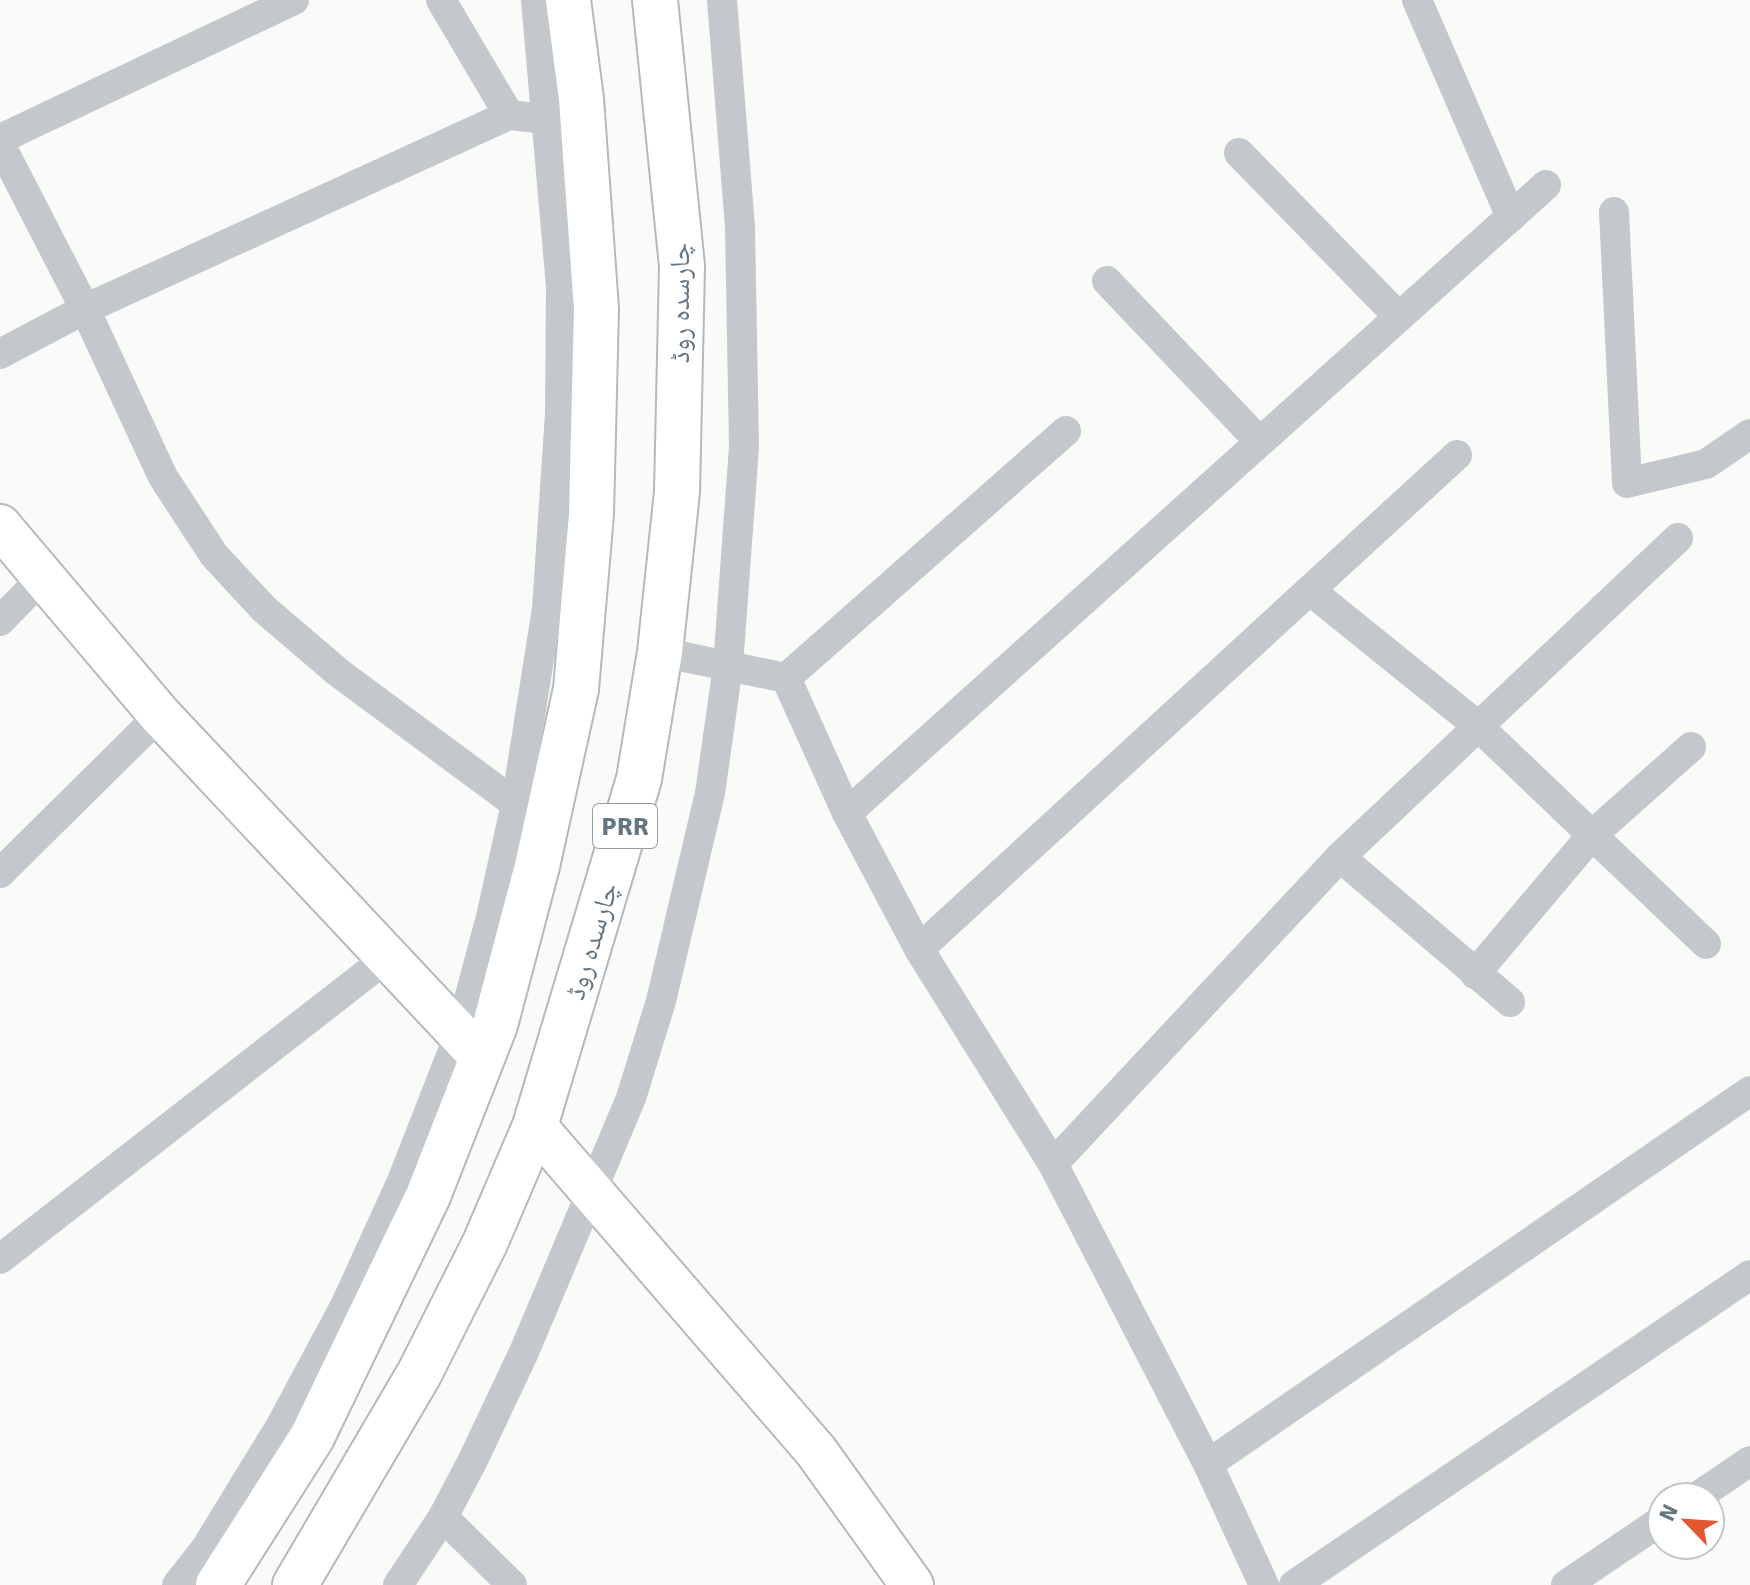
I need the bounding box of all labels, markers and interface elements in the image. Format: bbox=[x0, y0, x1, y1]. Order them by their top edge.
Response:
street label: چارسدہ روڈ bbox=[663, 243, 697, 363]
road number: PRR bbox=[593, 804, 657, 848]
street label: چارسدہ روڈ bbox=[558, 879, 626, 1004]
north arrow bbox=[1646, 1481, 1726, 1561]
text: N bbox=[1653, 1500, 1684, 1525]

